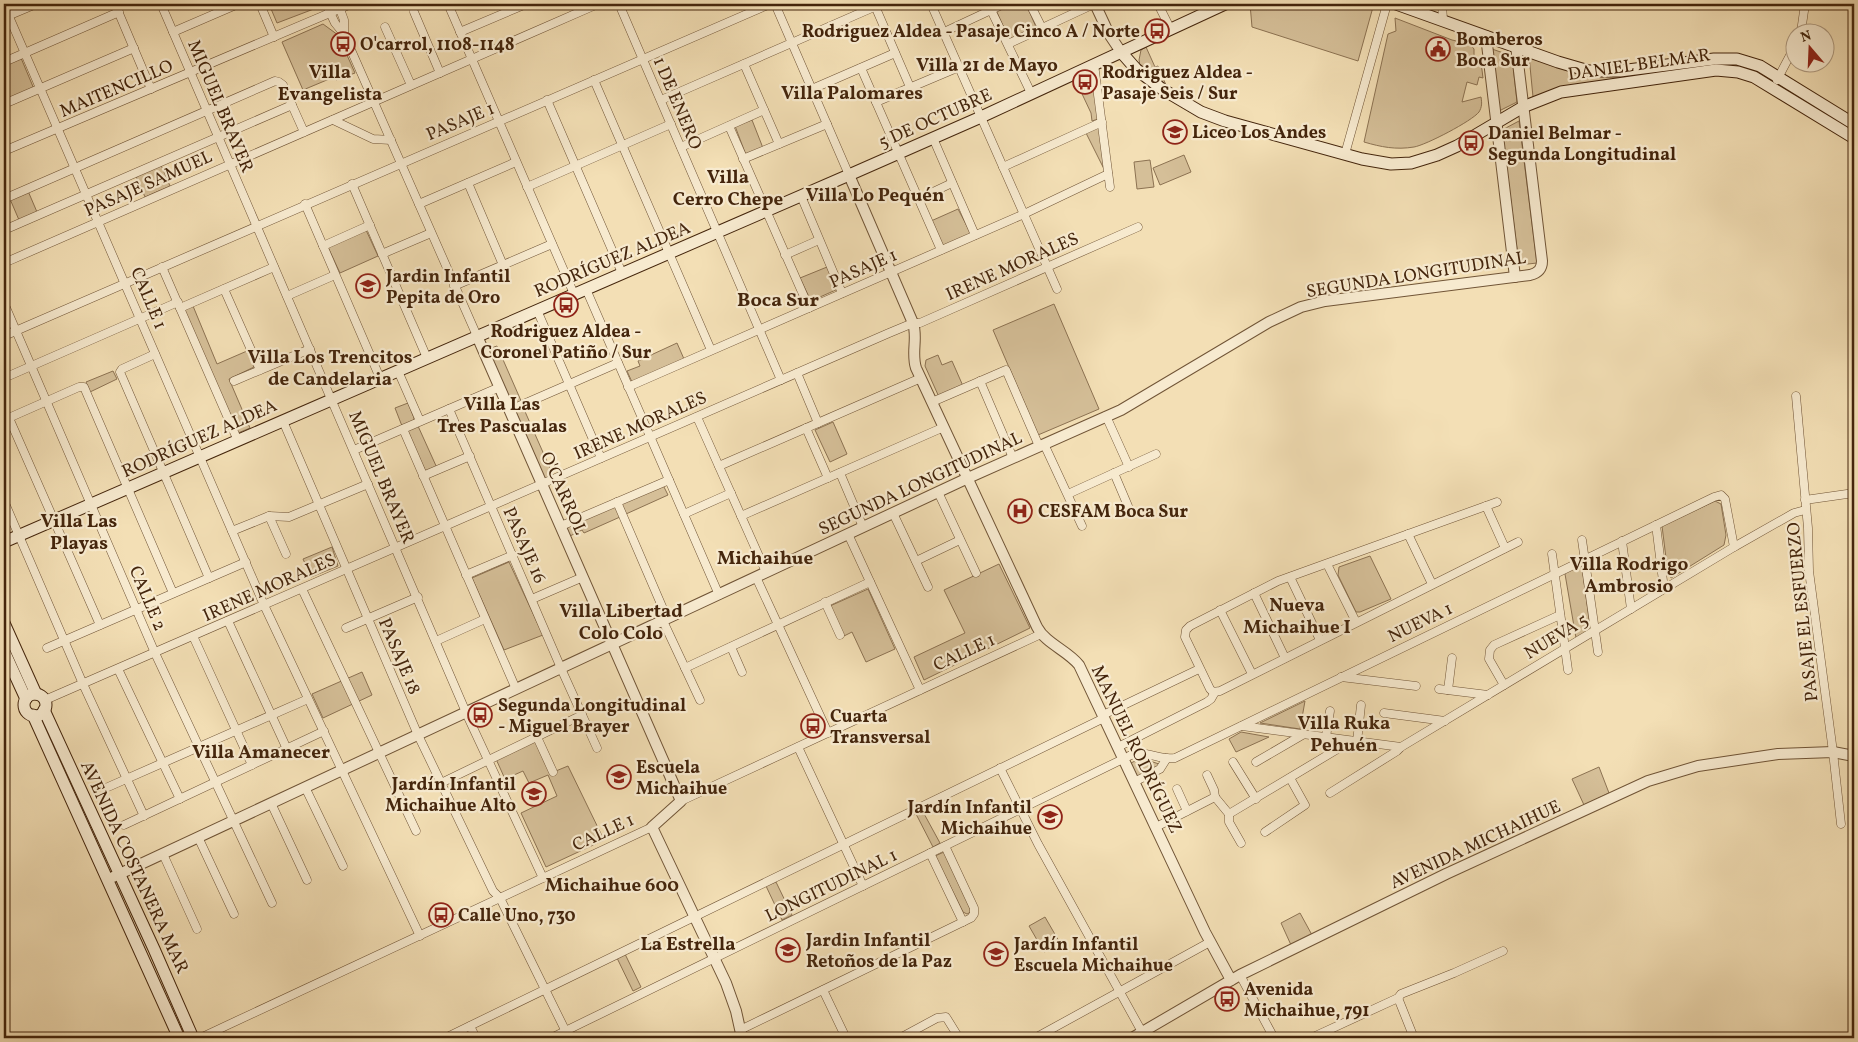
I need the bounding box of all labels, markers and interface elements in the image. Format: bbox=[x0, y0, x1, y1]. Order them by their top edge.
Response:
bus stop icon: Rodriguez Aldea - Pasaje Cinco A / Norte bbox=[1144, 18, 1170, 44]
place label: Rodriguez Aldea - Pasaje Cinco A / Norte bbox=[802, 20, 1140, 45]
north arrow bbox=[1786, 22, 1836, 72]
text: N bbox=[1798, 26, 1814, 48]
place label: Bomberos Boca Sur bbox=[1456, 28, 1543, 74]
bus stop icon: O'carrol, 1108-1148 bbox=[330, 31, 356, 57]
place label: O'carrol, 1108-1148 bbox=[360, 33, 514, 58]
street label: MIGUEL BRAYER bbox=[180, 36, 259, 177]
public building icon: Bomberos Boca Sur bbox=[1425, 36, 1451, 62]
street label: DANIEL BELMAR bbox=[1566, 43, 1712, 88]
street label: 1 DE ENERO bbox=[646, 53, 707, 154]
district label: Villa 21 de Mayo bbox=[916, 53, 1058, 79]
street label: MAITENCILLO bbox=[56, 54, 177, 125]
district label: Villa Evangelista bbox=[278, 60, 382, 108]
place label: Rodriguez Aldea - Pasaje Seis / Sur bbox=[1102, 61, 1253, 107]
bus stop icon: Rodriguez Aldea - Pasaje Seis / Sur bbox=[1072, 69, 1098, 95]
district label: Villa Palomares bbox=[781, 81, 923, 107]
street label: 5 DE OCTUBRE bbox=[875, 83, 996, 156]
street label: PASAJE 1 bbox=[422, 97, 499, 148]
school or university icon: Liceo Los Andes bbox=[1162, 119, 1188, 145]
place label: Liceo Los Andes bbox=[1192, 121, 1326, 146]
place label: Daniel Belmar - Segunda Longitudinal bbox=[1488, 122, 1676, 168]
bus stop icon: Daniel Belmar - Segunda Longitudinal bbox=[1458, 130, 1484, 156]
street label: PASAJE SAMUEL bbox=[81, 145, 217, 224]
district label: Villa Cerro Chepe bbox=[673, 165, 783, 213]
district label: Villa Lo Pequén bbox=[806, 183, 944, 209]
street label: RODRÍGUEZ ALDEA bbox=[531, 216, 695, 305]
street label: IRENE MORALES bbox=[942, 227, 1083, 308]
street label: PASAJE 1 bbox=[826, 243, 902, 295]
street label: SEGUNDA LONGITUDINAL bbox=[1305, 246, 1528, 305]
street label: CALLE 1 bbox=[123, 263, 172, 334]
place label: Jardin Infantil Pepita de Oro bbox=[385, 265, 510, 311]
school or university icon: Jardin Infantil Pepita de Oro bbox=[355, 273, 381, 299]
district label: Boca Sur bbox=[737, 287, 819, 315]
bus stop icon: Rodriguez Aldea - Coronel Patiño / Sur bbox=[553, 292, 579, 318]
place label: Rodriguez Aldea - Coronel Patiño / Sur bbox=[481, 320, 652, 366]
district label: Villa Los Trencitos de Candelaria bbox=[247, 345, 413, 393]
street label: IRENE MORALES bbox=[570, 386, 711, 467]
district label: Villa Las Tres Pascualas bbox=[437, 392, 567, 440]
street label: RODRÍGUEZ ALDEA bbox=[118, 394, 282, 485]
street label: MIGUEL BRAYER bbox=[341, 407, 420, 548]
street label: SEGUNDA LONGITUDINAL bbox=[815, 426, 1027, 543]
street label: O'CARROL bbox=[533, 448, 592, 539]
hospital icon: CESFAM Boca Sur bbox=[1007, 498, 1033, 524]
place label: CESFAM Boca Sur bbox=[1038, 500, 1188, 525]
street label: PASAJE 16 bbox=[496, 503, 552, 588]
district label: Villa Las Playas bbox=[41, 509, 118, 557]
street label: PASAJE EL ESFUERZO bbox=[1782, 521, 1825, 703]
district label: Michaihue bbox=[717, 546, 813, 572]
street label: IRENE MORALES bbox=[199, 548, 340, 629]
district label: Villa Rodrigo Ambrosio bbox=[1570, 552, 1688, 600]
street label: CALLE 2 bbox=[122, 562, 171, 635]
district label: Nueva Michaihue I bbox=[1243, 593, 1351, 641]
street label: NUEVA 1 bbox=[1384, 597, 1457, 650]
district label: Villa Libertad Colo Colo bbox=[559, 599, 683, 647]
street label: NUEVA 5 bbox=[1520, 608, 1594, 666]
street label: PASAJE 18 bbox=[371, 614, 426, 699]
street label: CALLE 1 bbox=[930, 628, 1000, 679]
street label: MANUEL RODRÍGUEZ bbox=[1084, 661, 1187, 838]
place label: Segunda Longitudinal - Miguel Brayer bbox=[498, 694, 686, 740]
bus stop icon: Segunda Longitudinal - Miguel Brayer bbox=[467, 702, 493, 728]
place label: Cuarta Transversal bbox=[830, 705, 930, 751]
district label: Villa Ruka Pehuén bbox=[1297, 711, 1391, 759]
bus stop icon: Cuarta Transversal bbox=[800, 713, 826, 739]
district label: Villa Amanecer bbox=[192, 740, 330, 766]
place label: Escuela Michaihue bbox=[636, 756, 727, 802]
street label: AVENIDA COSTANERA MAR bbox=[73, 757, 194, 978]
school or university icon: Escuela Michaihue bbox=[606, 764, 632, 790]
place label: Jardín Infantil Michaihue Alto bbox=[385, 773, 516, 819]
school or university icon: Jardín Infantil Michaihue Alto bbox=[521, 781, 547, 807]
street label: AVENIDA MICHAIHUE bbox=[1386, 795, 1565, 896]
place label: Jardín Infantil Michaihue bbox=[907, 796, 1032, 842]
school or university icon: Jardín Infantil Michaihue bbox=[1037, 804, 1063, 830]
street label: CALLE 1 bbox=[569, 808, 639, 859]
street label: LONGITUDINAL 1 bbox=[761, 844, 902, 929]
district label: Michaihue 600 bbox=[545, 873, 679, 899]
bus stop icon: Calle Uno, 730 bbox=[428, 902, 454, 928]
place label: Calle Uno, 730 bbox=[458, 904, 576, 929]
place label: Jardin Infantil Retoños de la Paz bbox=[805, 929, 952, 975]
district label: La Estrella bbox=[640, 932, 736, 958]
place label: Jardín Infantil Escuela Michaihue bbox=[1013, 933, 1173, 979]
school or university icon: Jardin Infantil Retoños de la Paz bbox=[775, 937, 801, 963]
school or university icon: Jardín Infantil Escuela Michaihue bbox=[983, 941, 1009, 967]
place label: Avenida Michaihue, 791 bbox=[1244, 978, 1369, 1024]
bus stop icon: Avenida Michaihue, 791 bbox=[1214, 986, 1240, 1012]

